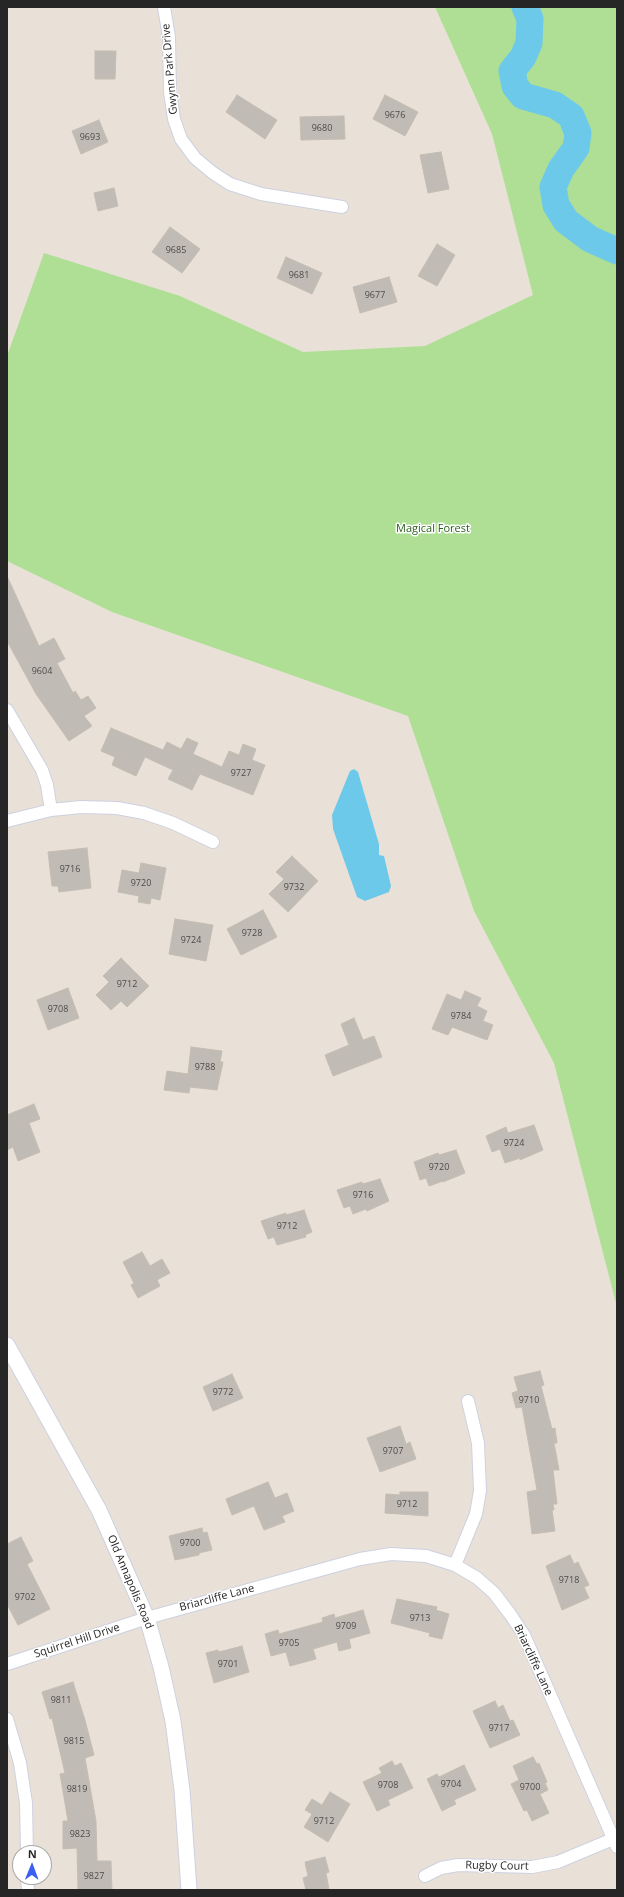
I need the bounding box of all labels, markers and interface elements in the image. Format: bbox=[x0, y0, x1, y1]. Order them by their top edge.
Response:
street label: Gwynn Park Drive bbox=[159, 23, 181, 115]
house number: 9676 bbox=[385, 110, 405, 120]
house number: 9680 bbox=[312, 123, 332, 133]
house number: 9693 bbox=[80, 132, 100, 142]
house number: 9685 bbox=[166, 245, 186, 255]
house number: 9681 bbox=[289, 270, 309, 280]
house number: 9677 bbox=[365, 290, 385, 300]
park label: Magical Forest bbox=[396, 522, 470, 536]
house number: 9604 bbox=[32, 666, 52, 676]
house number: 9727 bbox=[231, 768, 251, 778]
house number: 9716 bbox=[60, 864, 80, 874]
house number: 9720 bbox=[131, 878, 151, 888]
house number: 9732 bbox=[284, 882, 304, 892]
house number: 9728 bbox=[242, 928, 262, 938]
house number: 9724 bbox=[181, 935, 201, 945]
house number: 9712 bbox=[117, 979, 137, 989]
house number: 9708 bbox=[48, 1004, 68, 1014]
house number: 9784 bbox=[451, 1011, 471, 1021]
house number: 9788 bbox=[195, 1062, 215, 1072]
house number: 9724 bbox=[504, 1138, 524, 1148]
house number: 9720 bbox=[429, 1162, 449, 1172]
house number: 9716 bbox=[353, 1190, 373, 1200]
house number: 9712 bbox=[277, 1221, 297, 1231]
house number: 9772 bbox=[213, 1387, 233, 1397]
house number: 9710 bbox=[519, 1395, 539, 1405]
house number: 9707 bbox=[383, 1446, 403, 1456]
house number: 9712 bbox=[397, 1499, 417, 1509]
street label: Old Annapolis Road bbox=[104, 1533, 156, 1631]
house number: 9700 bbox=[180, 1538, 200, 1548]
house number: 9718 bbox=[559, 1575, 579, 1585]
street label: Briarcliffe Lane bbox=[178, 1582, 256, 1614]
house number: 9702 bbox=[15, 1592, 35, 1602]
house number: 9713 bbox=[410, 1613, 430, 1623]
street label: Squirrel Hill Drive bbox=[32, 1621, 122, 1661]
house number: 9709 bbox=[336, 1621, 356, 1631]
street label: Briarcliffe Lane bbox=[511, 1622, 555, 1698]
house number: 9705 bbox=[279, 1638, 299, 1648]
house number: 9701 bbox=[218, 1659, 238, 1669]
house number: 9811 bbox=[51, 1695, 71, 1705]
house number: 9717 bbox=[489, 1723, 509, 1733]
house number: 9815 bbox=[64, 1736, 84, 1746]
house number: 9704 bbox=[441, 1779, 461, 1789]
house number: 9708 bbox=[378, 1780, 398, 1790]
house number: 9700 bbox=[520, 1782, 540, 1792]
house number: 9819 bbox=[67, 1784, 87, 1794]
house number: 9712 bbox=[314, 1816, 334, 1826]
house number: 9823 bbox=[70, 1829, 90, 1839]
north arrow bbox=[12, 1845, 52, 1885]
text: N bbox=[28, 1846, 37, 1861]
street label: Rugby Court bbox=[465, 1859, 529, 1873]
house number: 9827 bbox=[84, 1871, 104, 1881]

